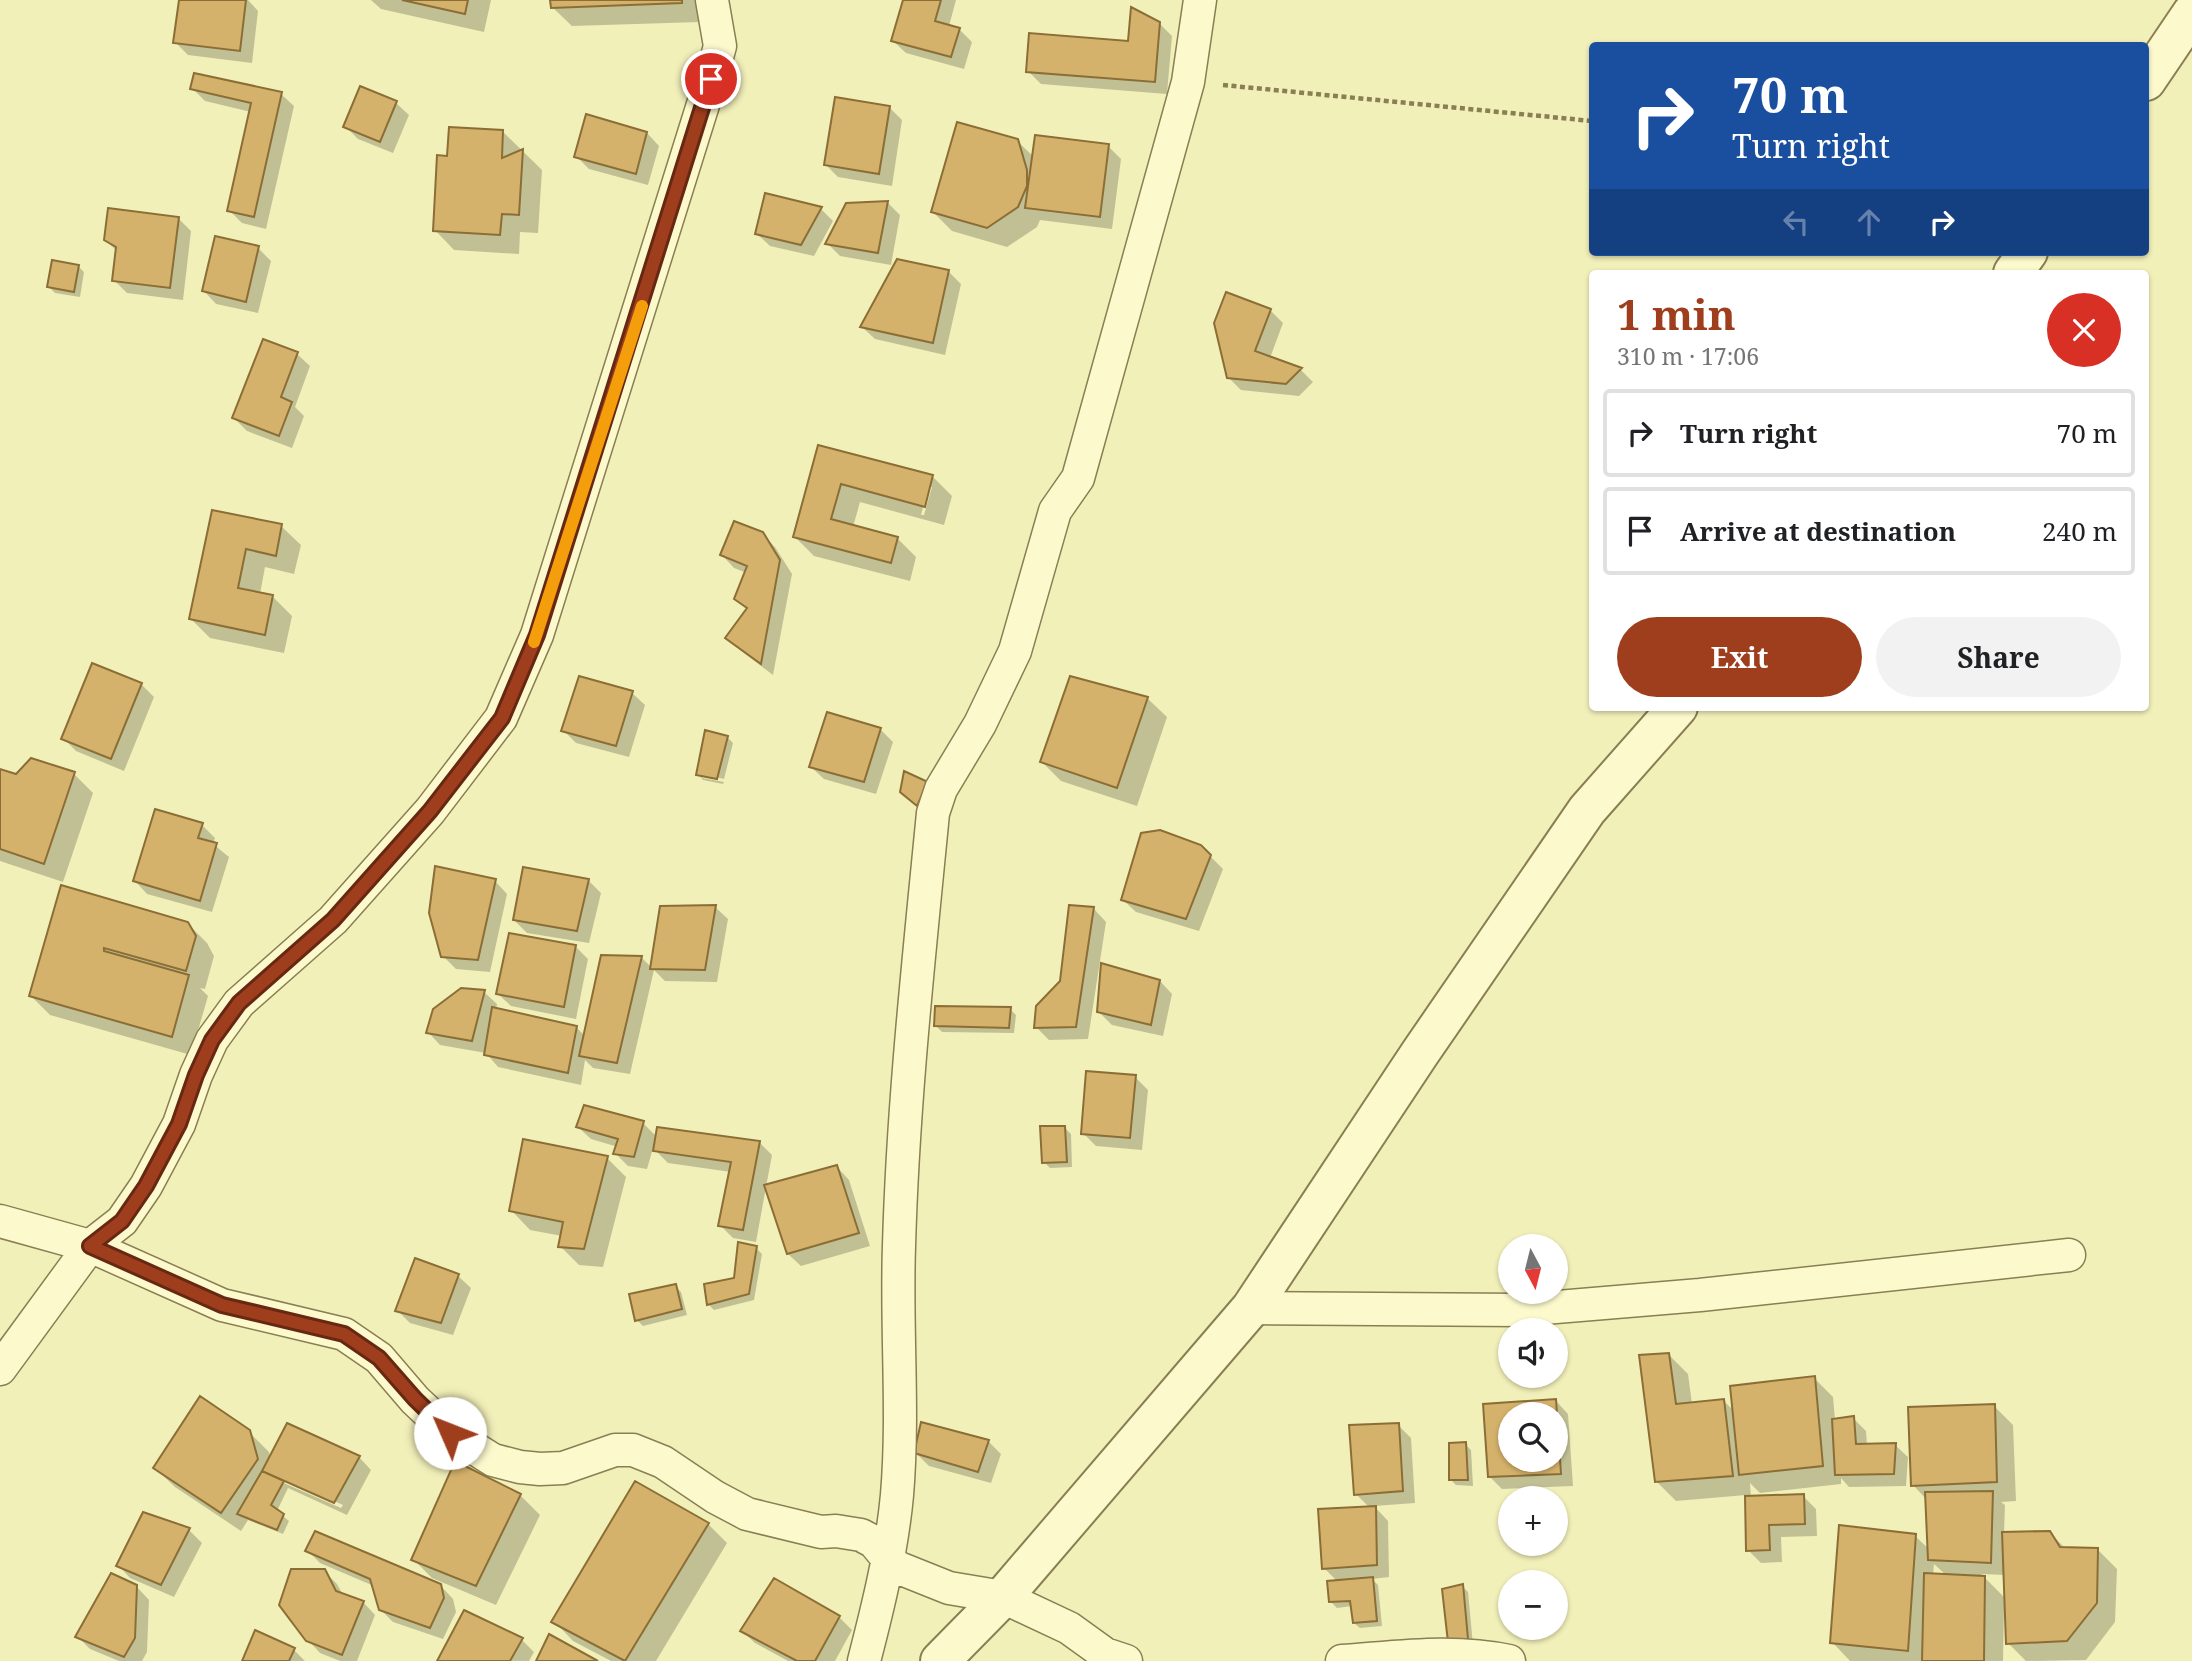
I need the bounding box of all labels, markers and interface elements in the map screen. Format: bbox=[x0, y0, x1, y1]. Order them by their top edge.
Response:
pin bbox=[681, 49, 741, 109]
icon: arrive bbox=[692, 60, 730, 98]
text: 70 m bbox=[1732, 61, 1848, 127]
icon: right bbox=[1617, 70, 1708, 161]
text: Turn right bbox=[1732, 124, 1890, 167]
icon: left bbox=[1777, 203, 1815, 241]
icon: ahead bbox=[1850, 203, 1888, 241]
icon: right bbox=[1923, 203, 1961, 241]
text: 1 min bbox=[1617, 285, 1736, 342]
button: close bbox=[2047, 293, 2121, 367]
text: 310 m · 17:06 bbox=[1617, 340, 1759, 372]
icon: right bbox=[1621, 414, 1659, 452]
text: Turn right bbox=[1680, 415, 1817, 451]
text: 70 m bbox=[2057, 415, 2117, 451]
icon: arrive bbox=[1621, 512, 1659, 550]
text: Arrive at destination bbox=[1680, 513, 1956, 549]
text: 240 m bbox=[2042, 513, 2117, 549]
button: Exit bbox=[1617, 617, 1862, 697]
button: Share bbox=[1876, 617, 2121, 697]
north arrow bbox=[1498, 1234, 1568, 1304]
map controls bbox=[1498, 1234, 1568, 1640]
button: sound bbox=[1498, 1318, 1568, 1388]
position arrow bbox=[413, 1396, 487, 1470]
button: search bbox=[1498, 1402, 1568, 1472]
button: + bbox=[1498, 1486, 1568, 1556]
button: − bbox=[1498, 1570, 1568, 1640]

